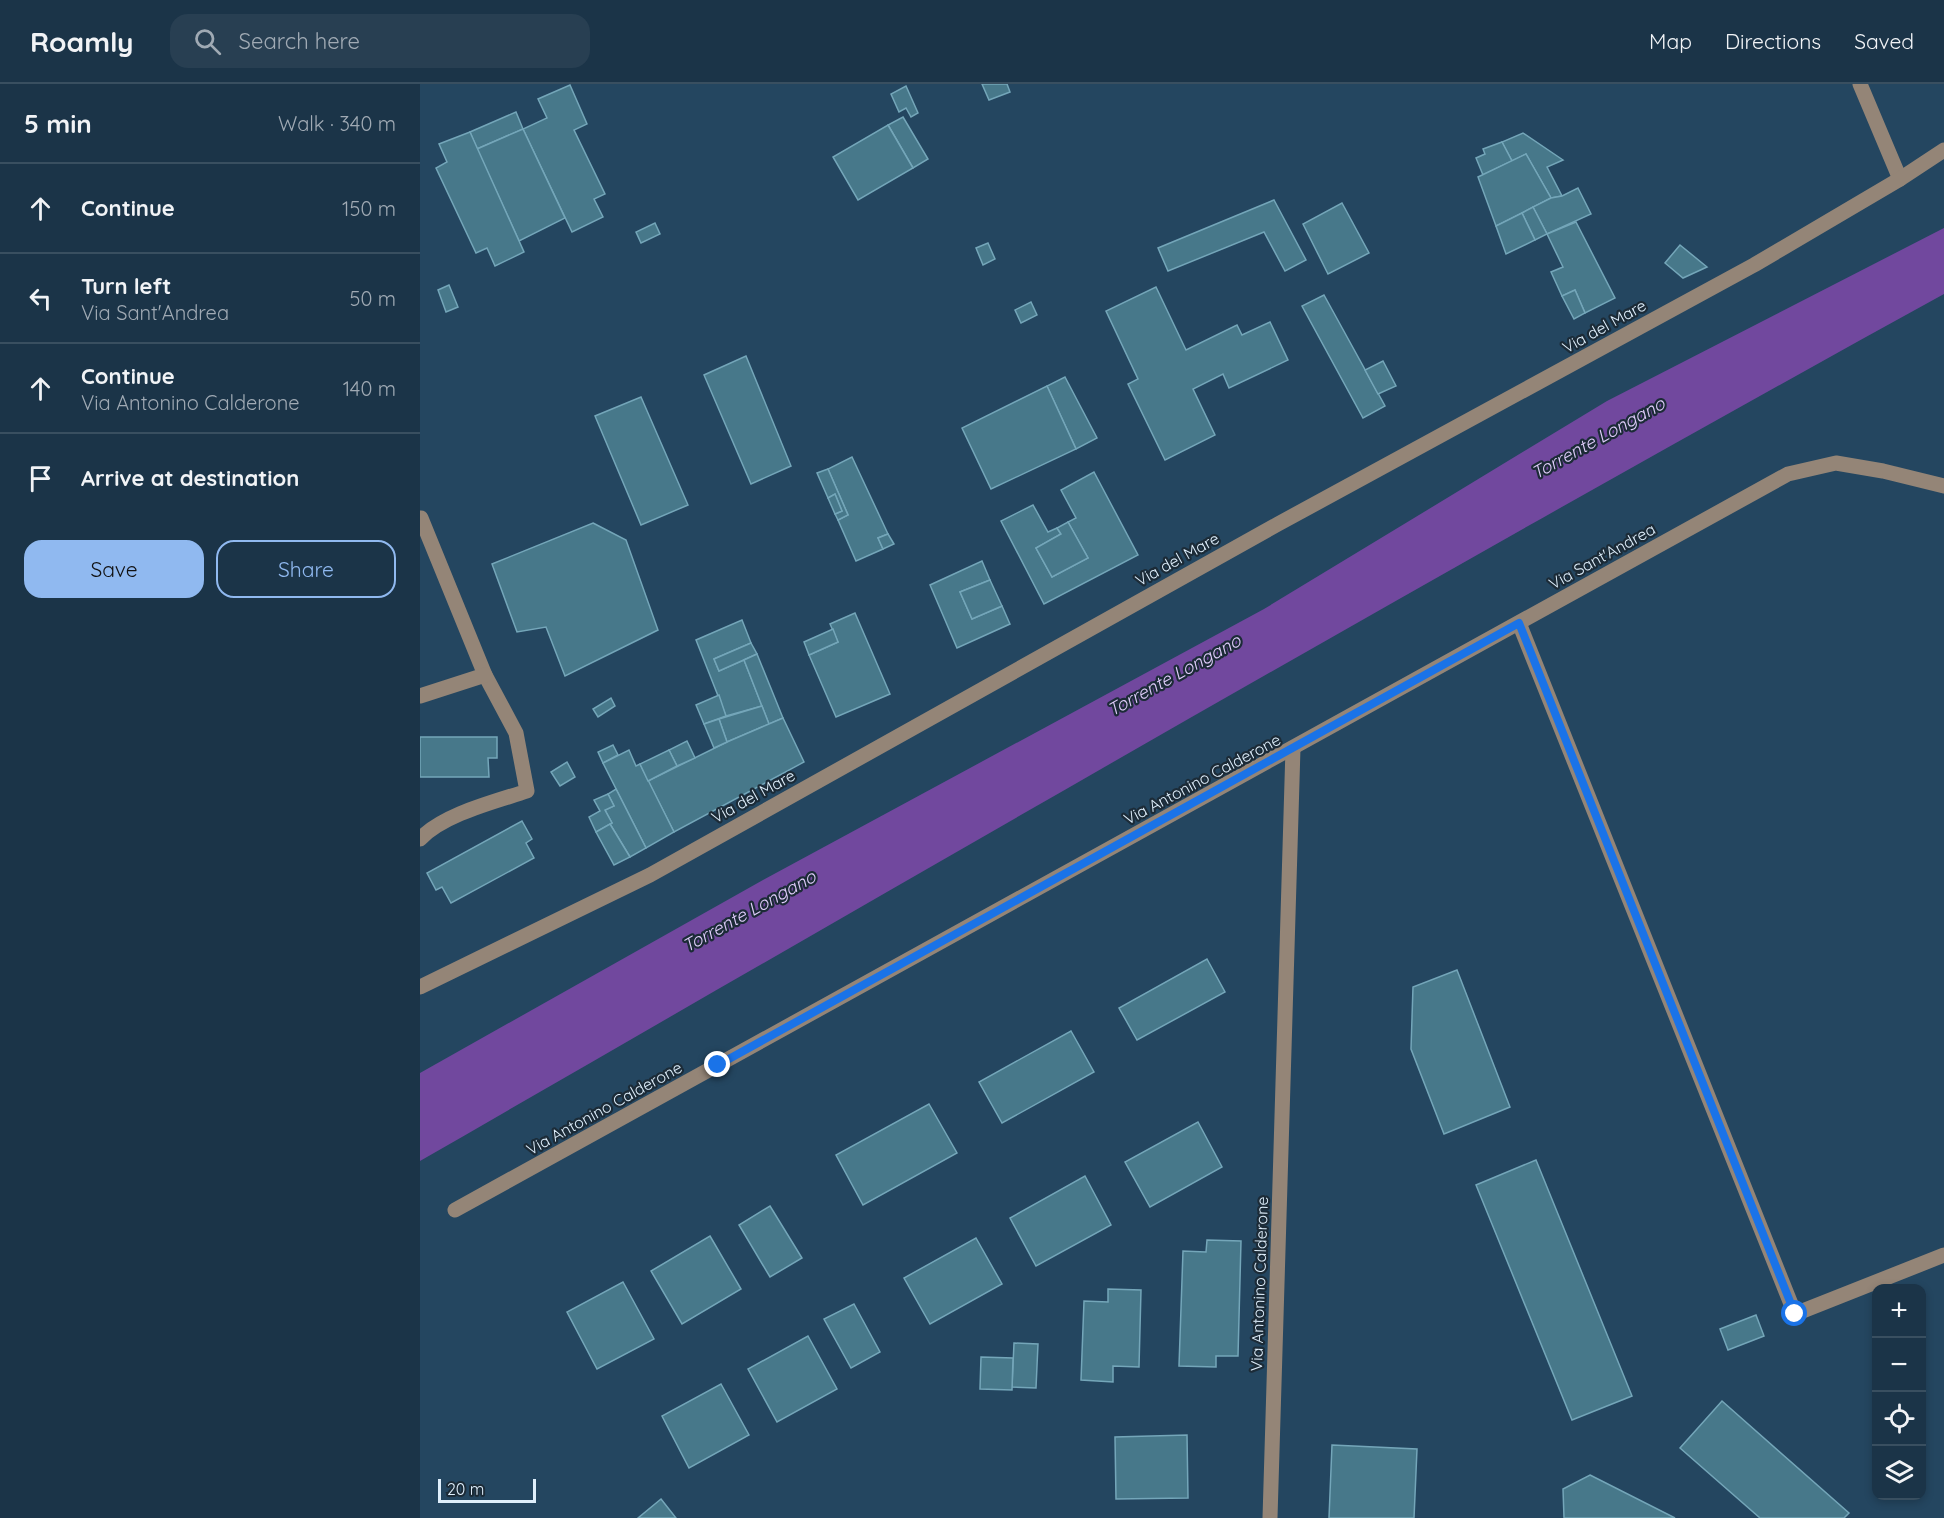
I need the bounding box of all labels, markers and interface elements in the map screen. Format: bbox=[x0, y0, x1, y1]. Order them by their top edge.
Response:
search box bbox=[170, 14, 590, 68]
text: Roamly bbox=[30, 24, 134, 59]
icon: search bbox=[191, 25, 224, 58]
text: Search here bbox=[239, 27, 360, 55]
text: Map bbox=[1649, 28, 1692, 54]
text: Directions bbox=[1725, 28, 1821, 54]
text: Saved bbox=[1854, 28, 1914, 54]
text: 5 min bbox=[24, 107, 92, 140]
text: Walk · 340 m bbox=[278, 111, 396, 136]
icon: ahead bbox=[24, 192, 57, 225]
text: Continue bbox=[81, 194, 175, 222]
text: 150 m bbox=[342, 196, 396, 221]
text: Turn left bbox=[81, 272, 171, 300]
icon: left bbox=[24, 282, 57, 315]
text: 50 m bbox=[350, 286, 396, 311]
street label: Via del Mare bbox=[1559, 295, 1649, 357]
text: Via Sant'Andrea bbox=[81, 300, 229, 325]
text: Continue bbox=[81, 362, 175, 390]
icon: ahead bbox=[24, 372, 57, 405]
text: 140 m bbox=[343, 376, 396, 401]
text: Via Antonino Calderone bbox=[81, 390, 300, 415]
water label: Torrente Longano bbox=[1527, 391, 1670, 484]
icon: arrive bbox=[24, 462, 57, 495]
text: Arrive at destination bbox=[81, 464, 299, 492]
street label: Via Sant'Andrea bbox=[1545, 519, 1659, 593]
street label: Via del Mare bbox=[1132, 528, 1222, 590]
button: Save bbox=[24, 540, 204, 598]
button: Share bbox=[216, 540, 396, 598]
water label: Torrente Longano bbox=[1103, 628, 1246, 721]
street label: Via Antonino Calderone bbox=[1120, 729, 1284, 829]
street label: Via del Mare bbox=[708, 765, 798, 827]
water label: Torrente Longano bbox=[678, 864, 821, 957]
route end bbox=[704, 1051, 730, 1077]
street label: Via Antonino Calderone bbox=[523, 1057, 685, 1159]
street label: Via Antonino Calderone bbox=[1246, 1196, 1272, 1372]
map controls bbox=[1872, 1284, 1926, 1500]
button: + bbox=[1872, 1284, 1926, 1338]
route start bbox=[1781, 1300, 1807, 1326]
button: − bbox=[1872, 1338, 1926, 1392]
button: locate bbox=[1872, 1392, 1926, 1446]
button: layers bbox=[1872, 1446, 1926, 1500]
scale bar bbox=[438, 1476, 536, 1504]
text: 20 m bbox=[447, 1479, 484, 1499]

